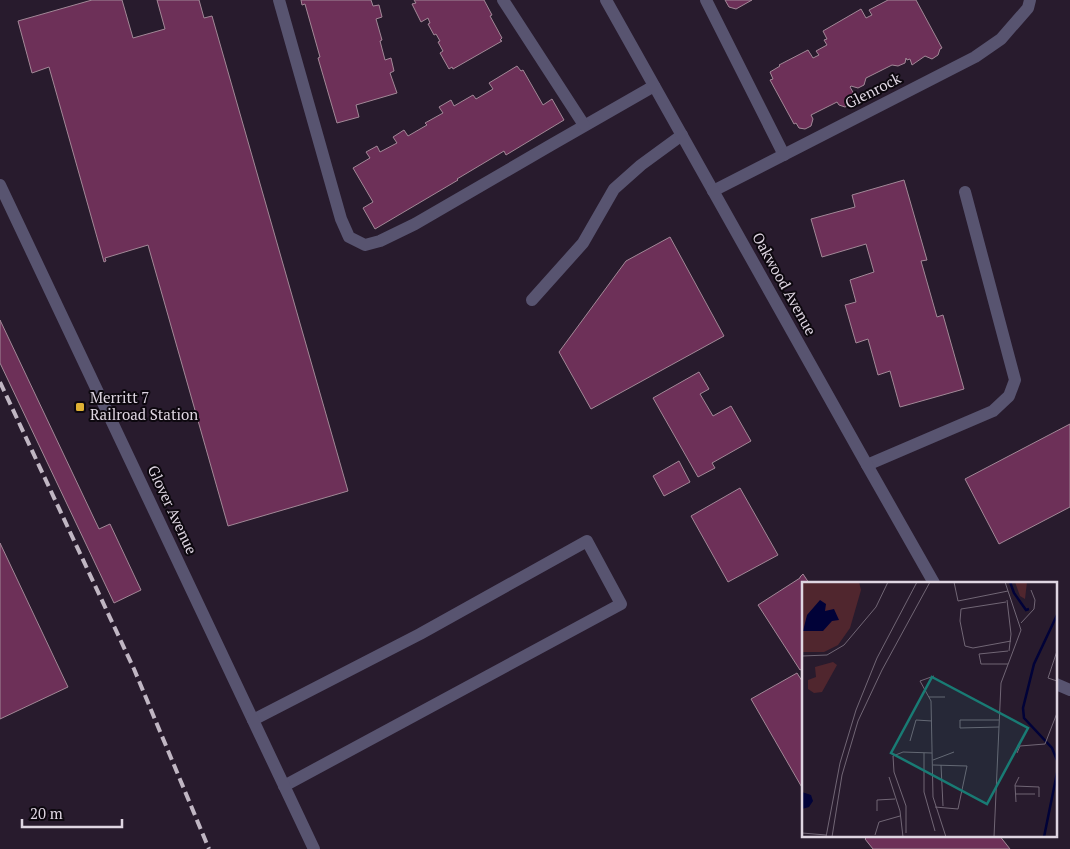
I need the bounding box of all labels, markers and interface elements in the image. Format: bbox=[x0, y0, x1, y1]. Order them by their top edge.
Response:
street label: Glenrock bbox=[841, 67, 904, 113]
street label: Oakwood Avenue bbox=[748, 229, 821, 338]
place label: Merritt 7 Railroad Station bbox=[90, 387, 198, 424]
marker: Merritt 7 Railroad Station bbox=[74, 401, 86, 413]
street label: Glover Avenue bbox=[144, 462, 202, 557]
inset map bbox=[802, 582, 1058, 836]
scale bar bbox=[22, 796, 122, 828]
text: 20 m bbox=[30, 803, 63, 823]

